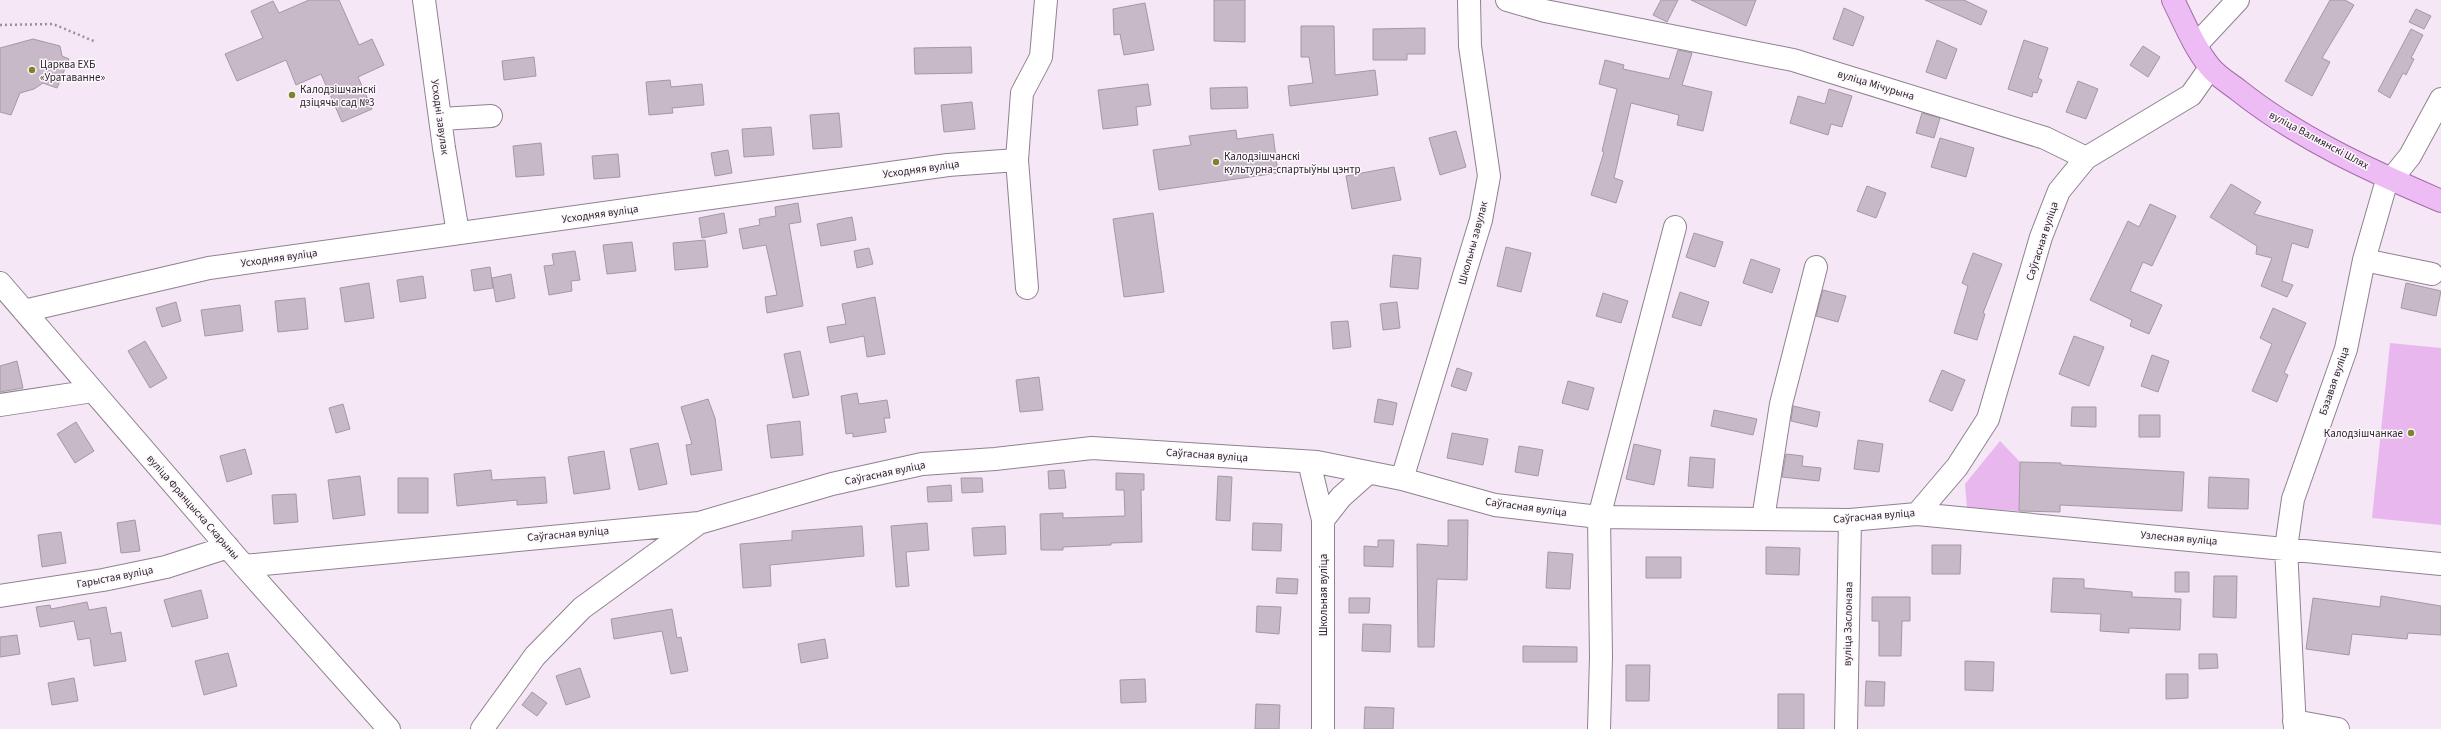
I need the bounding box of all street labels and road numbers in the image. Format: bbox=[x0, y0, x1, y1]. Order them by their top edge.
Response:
street label: вуліца Мічурына bbox=[1836, 66, 1916, 104]
street label: Усходні завулак bbox=[427, 78, 453, 156]
street label: вуліца Валмянскі Шлях bbox=[2266, 107, 2372, 173]
street label: Усходняя вуліца bbox=[882, 156, 960, 182]
street label: Школьны завулак bbox=[1455, 199, 1492, 286]
street label: Саўгасная вуліца bbox=[2022, 200, 2062, 282]
street label: Усходняя вуліца bbox=[561, 201, 639, 227]
street label: Усходняя вуліца bbox=[240, 245, 318, 271]
street label: Бэзавая вуліца bbox=[2315, 345, 2353, 417]
street label: Саўгасная вуліца bbox=[1166, 445, 1248, 465]
street label: вуліца Францыска Скарыны bbox=[143, 451, 243, 563]
street label: Саўгасная вуліца bbox=[843, 457, 927, 489]
street label: Саўгасная вуліца bbox=[1484, 494, 1568, 520]
street label: Саўгасная вуліца bbox=[1832, 505, 1916, 527]
street label: Саўгасная вуліца bbox=[526, 523, 610, 545]
street label: Узлесная вуліца bbox=[2140, 527, 2218, 549]
street label: Школьная вуліца bbox=[1316, 554, 1331, 636]
street label: Гарыстая вуліца bbox=[76, 562, 154, 592]
street label: вуліца Заслонава bbox=[1840, 582, 1856, 666]

